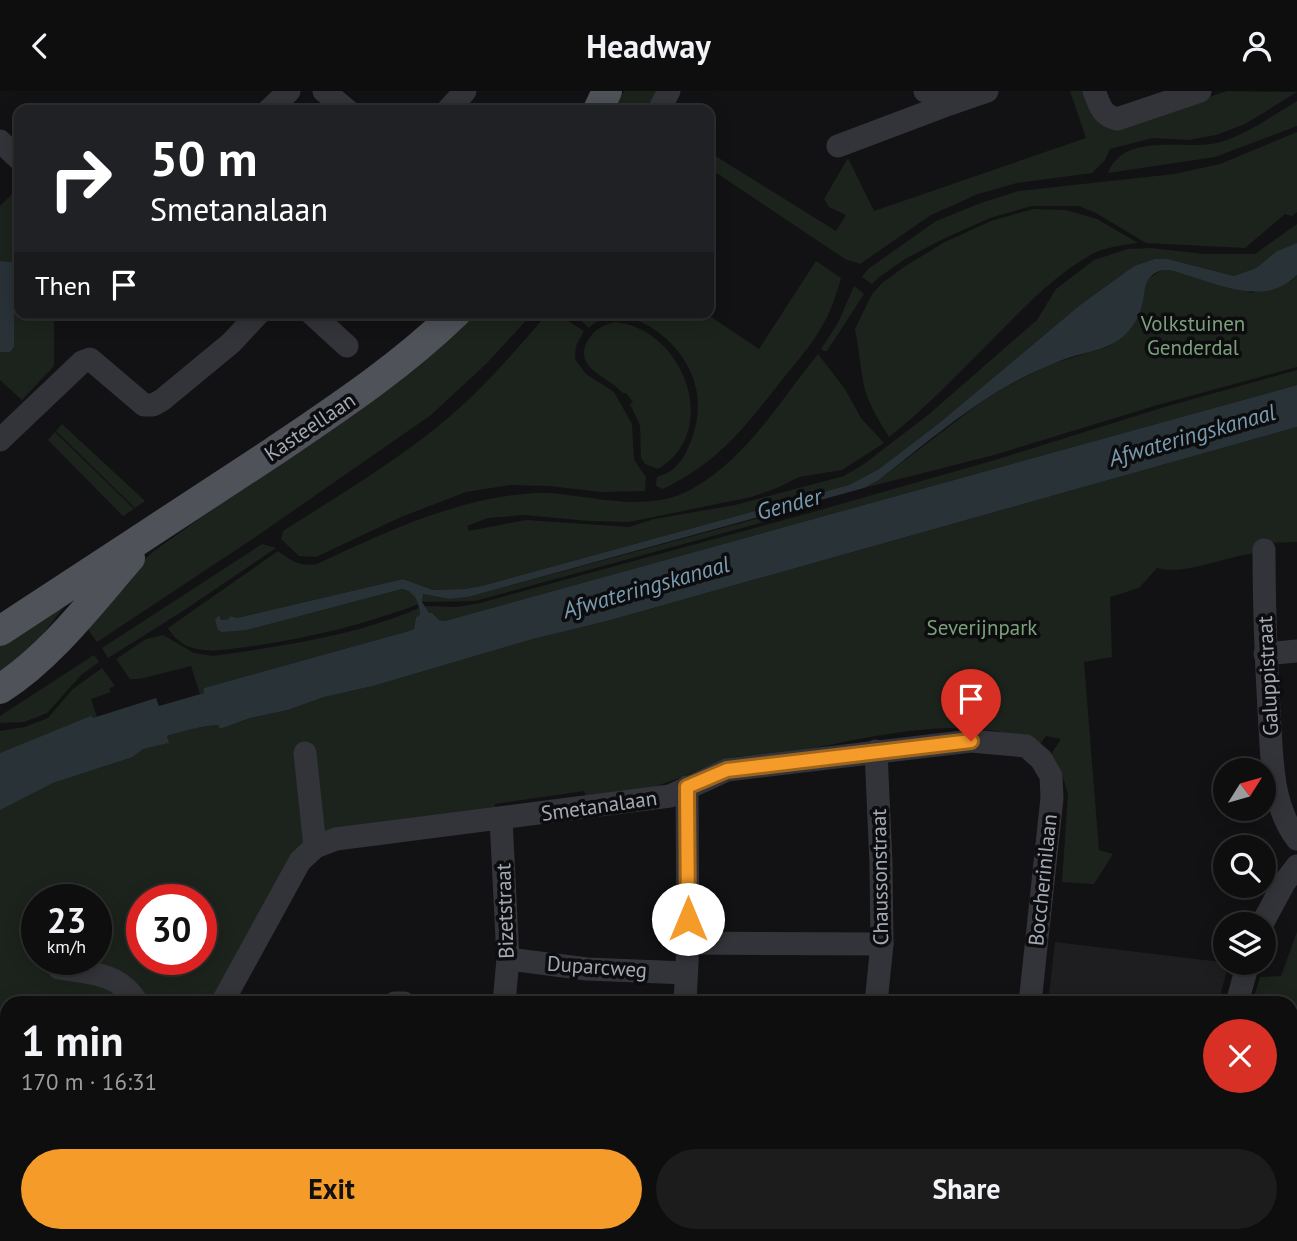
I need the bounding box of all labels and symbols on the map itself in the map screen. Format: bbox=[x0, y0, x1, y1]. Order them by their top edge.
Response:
park label: Volkstuinen Genderdal bbox=[1140, 310, 1245, 361]
street label: Kasteellaan bbox=[259, 386, 360, 467]
water label: Afwateringskanaal bbox=[1104, 397, 1279, 472]
water label: Gender bbox=[753, 481, 826, 526]
water label: Afwateringskanaal bbox=[558, 549, 733, 624]
park label: Severijnpark bbox=[927, 614, 1037, 641]
street label: Galuppistraat bbox=[1251, 615, 1284, 737]
pin bbox=[941, 669, 1001, 741]
north arrow bbox=[1213, 758, 1276, 821]
street label: Smetanalaan bbox=[539, 784, 659, 827]
street label: Chaussonstraat bbox=[865, 808, 894, 946]
street label: Boccherinilaan bbox=[1022, 813, 1063, 947]
street label: Bizetstraat bbox=[489, 863, 520, 959]
position arrow bbox=[651, 882, 725, 956]
speed limit sign: 30 bbox=[126, 884, 217, 975]
street label: Duparcweg bbox=[546, 950, 648, 983]

